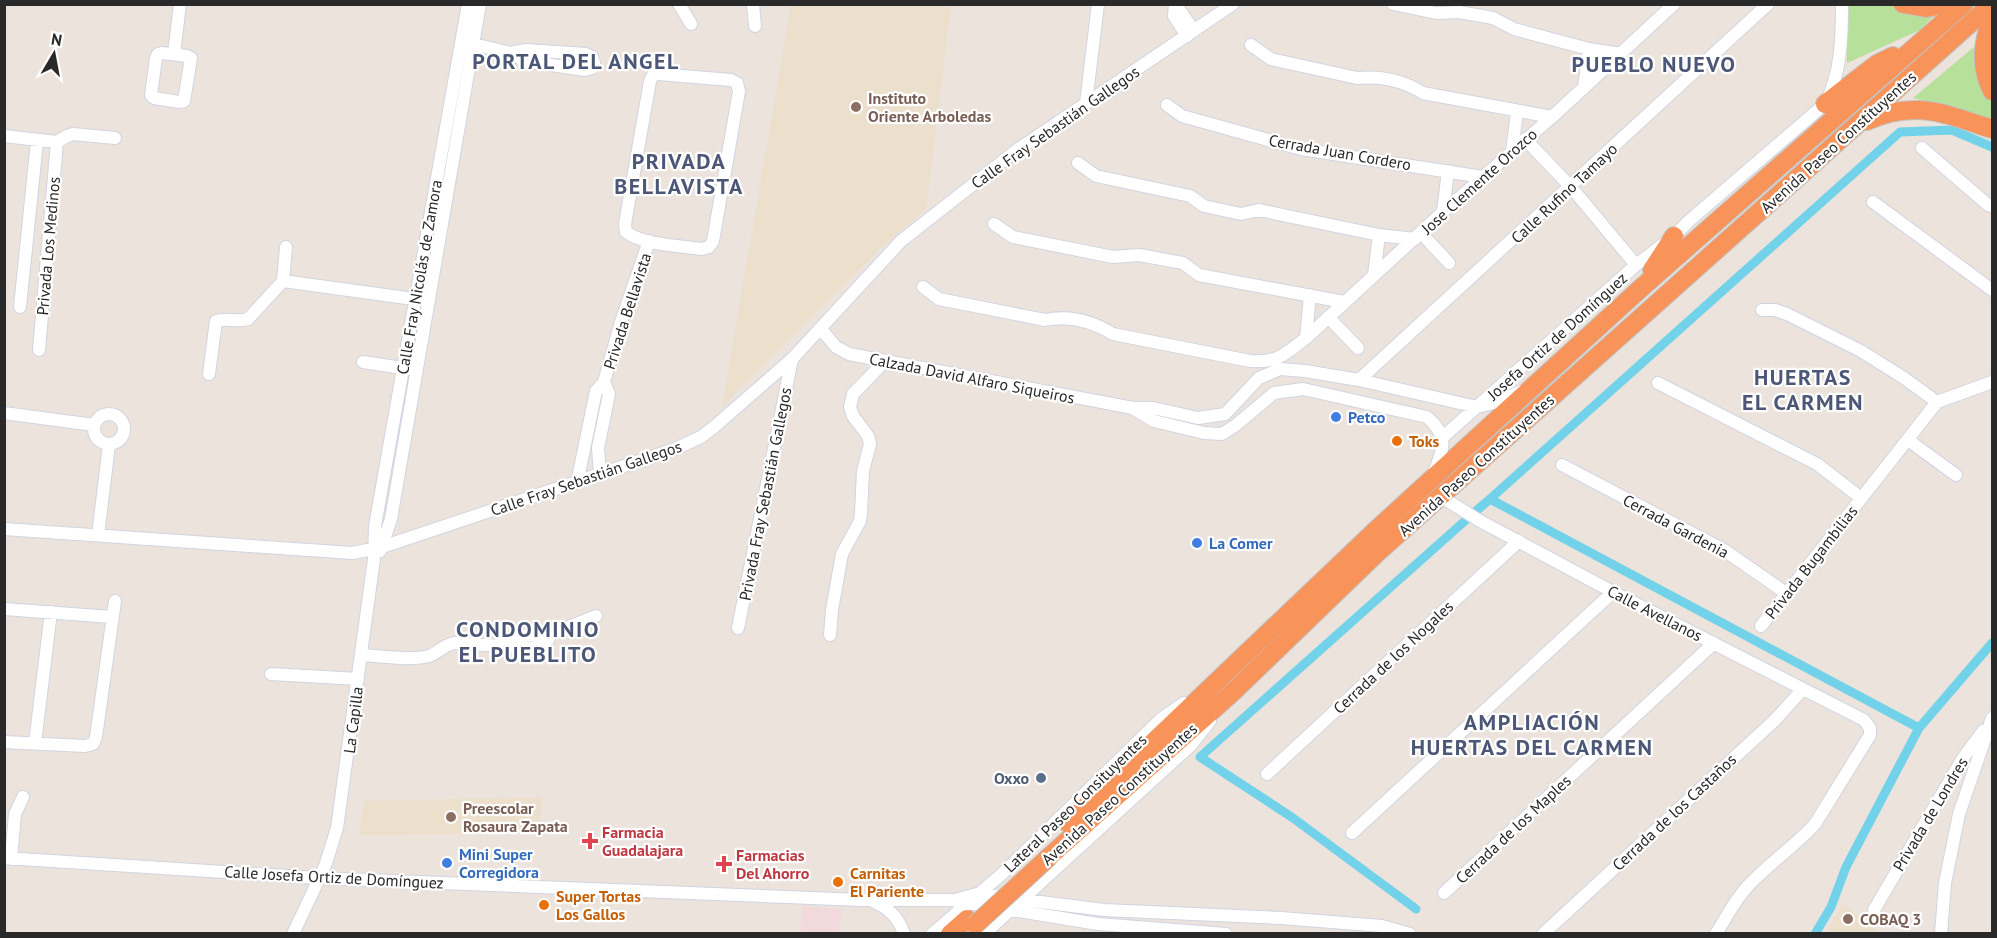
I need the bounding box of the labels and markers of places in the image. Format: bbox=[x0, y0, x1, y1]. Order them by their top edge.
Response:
place label: Instituto Oriente Arboledas bbox=[868, 88, 991, 126]
marker: Instituto Oriente Arboledas bbox=[849, 100, 863, 114]
place label: Petco bbox=[1348, 407, 1386, 427]
marker: Petco bbox=[1329, 410, 1343, 424]
place label: Toks bbox=[1409, 431, 1439, 451]
marker: Toks bbox=[1390, 434, 1404, 448]
place label: La Comer bbox=[1209, 533, 1273, 553]
marker: La Comer bbox=[1190, 536, 1204, 550]
place label: Oxxo bbox=[994, 768, 1029, 788]
marker: Oxxo bbox=[1034, 771, 1048, 785]
place label: Preescolar Rosaura Zapata bbox=[463, 798, 568, 836]
marker: Preescolar Rosaura Zapata bbox=[444, 810, 458, 824]
place label: Farmacia Guadalajara bbox=[602, 822, 683, 860]
marker: Farmacia Guadalajara bbox=[583, 834, 597, 848]
place label: Mini Super Corregidora bbox=[459, 844, 539, 882]
place label: Farmacias Del Ahorro bbox=[736, 845, 810, 883]
marker: Mini Super Corregidora bbox=[440, 856, 454, 870]
marker: Farmacias Del Ahorro bbox=[717, 857, 731, 871]
place label: Carnitas El Pariente bbox=[850, 863, 924, 901]
marker: Carnitas El Pariente bbox=[831, 875, 845, 889]
place label: Super Tortas Los Gallos bbox=[556, 886, 641, 924]
marker: Super Tortas Los Gallos bbox=[537, 898, 551, 912]
place label: COBAQ 3 bbox=[1860, 909, 1921, 929]
marker: COBAQ 3 bbox=[1841, 912, 1855, 926]

